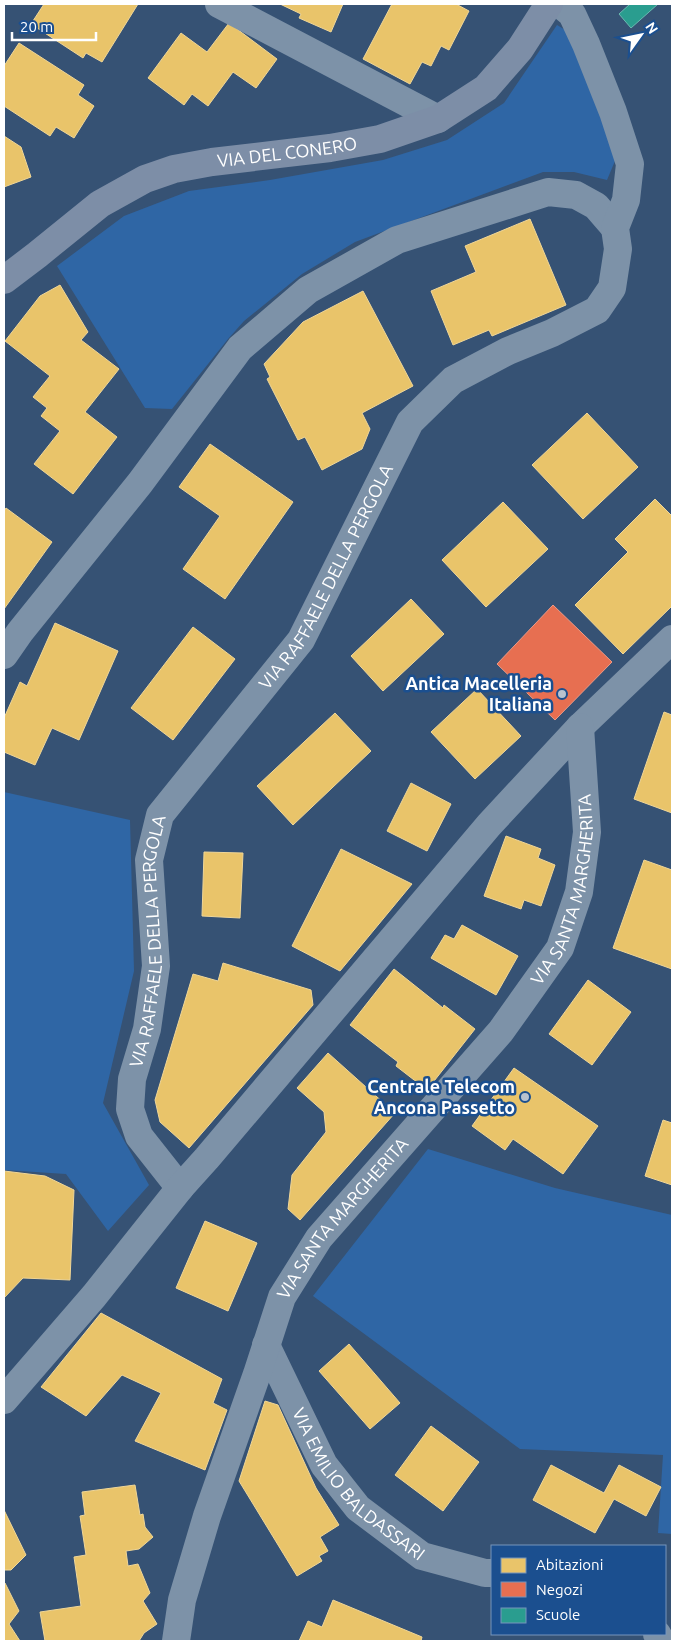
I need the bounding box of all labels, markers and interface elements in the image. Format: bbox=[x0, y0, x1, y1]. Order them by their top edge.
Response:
scale bar bbox=[12, 10, 96, 42]
north arrow bbox=[616, 10, 666, 60]
text: 20 m bbox=[20, 18, 53, 35]
text: N bbox=[642, 19, 661, 37]
street label: VIA DEL CONERO bbox=[216, 132, 359, 170]
street label: VIA RAFFAELE DELLA PERGOLA bbox=[254, 460, 396, 693]
place label: Antica Macelleria Italiana bbox=[405, 673, 552, 714]
marker: Antica Macelleria Italiana bbox=[556, 688, 568, 700]
street label: VIA SANTA MARGHERITA bbox=[526, 793, 596, 988]
street label: VIA RAFFAELE DELLA PERGOLA bbox=[125, 812, 169, 1070]
place label: Centrale Telecom Ancona Passetto bbox=[367, 1076, 515, 1117]
marker: Centrale Telecom Ancona Passetto bbox=[519, 1091, 531, 1103]
street label: VIA SANTA MARGHERITA bbox=[272, 1133, 412, 1302]
street label: VIA EMILIO BALDASSARI bbox=[289, 1404, 429, 1564]
legend bbox=[491, 1545, 666, 1635]
text: Abitazioni bbox=[536, 1556, 603, 1573]
text: Negozi bbox=[536, 1581, 583, 1598]
text: Scuole bbox=[536, 1606, 580, 1623]

